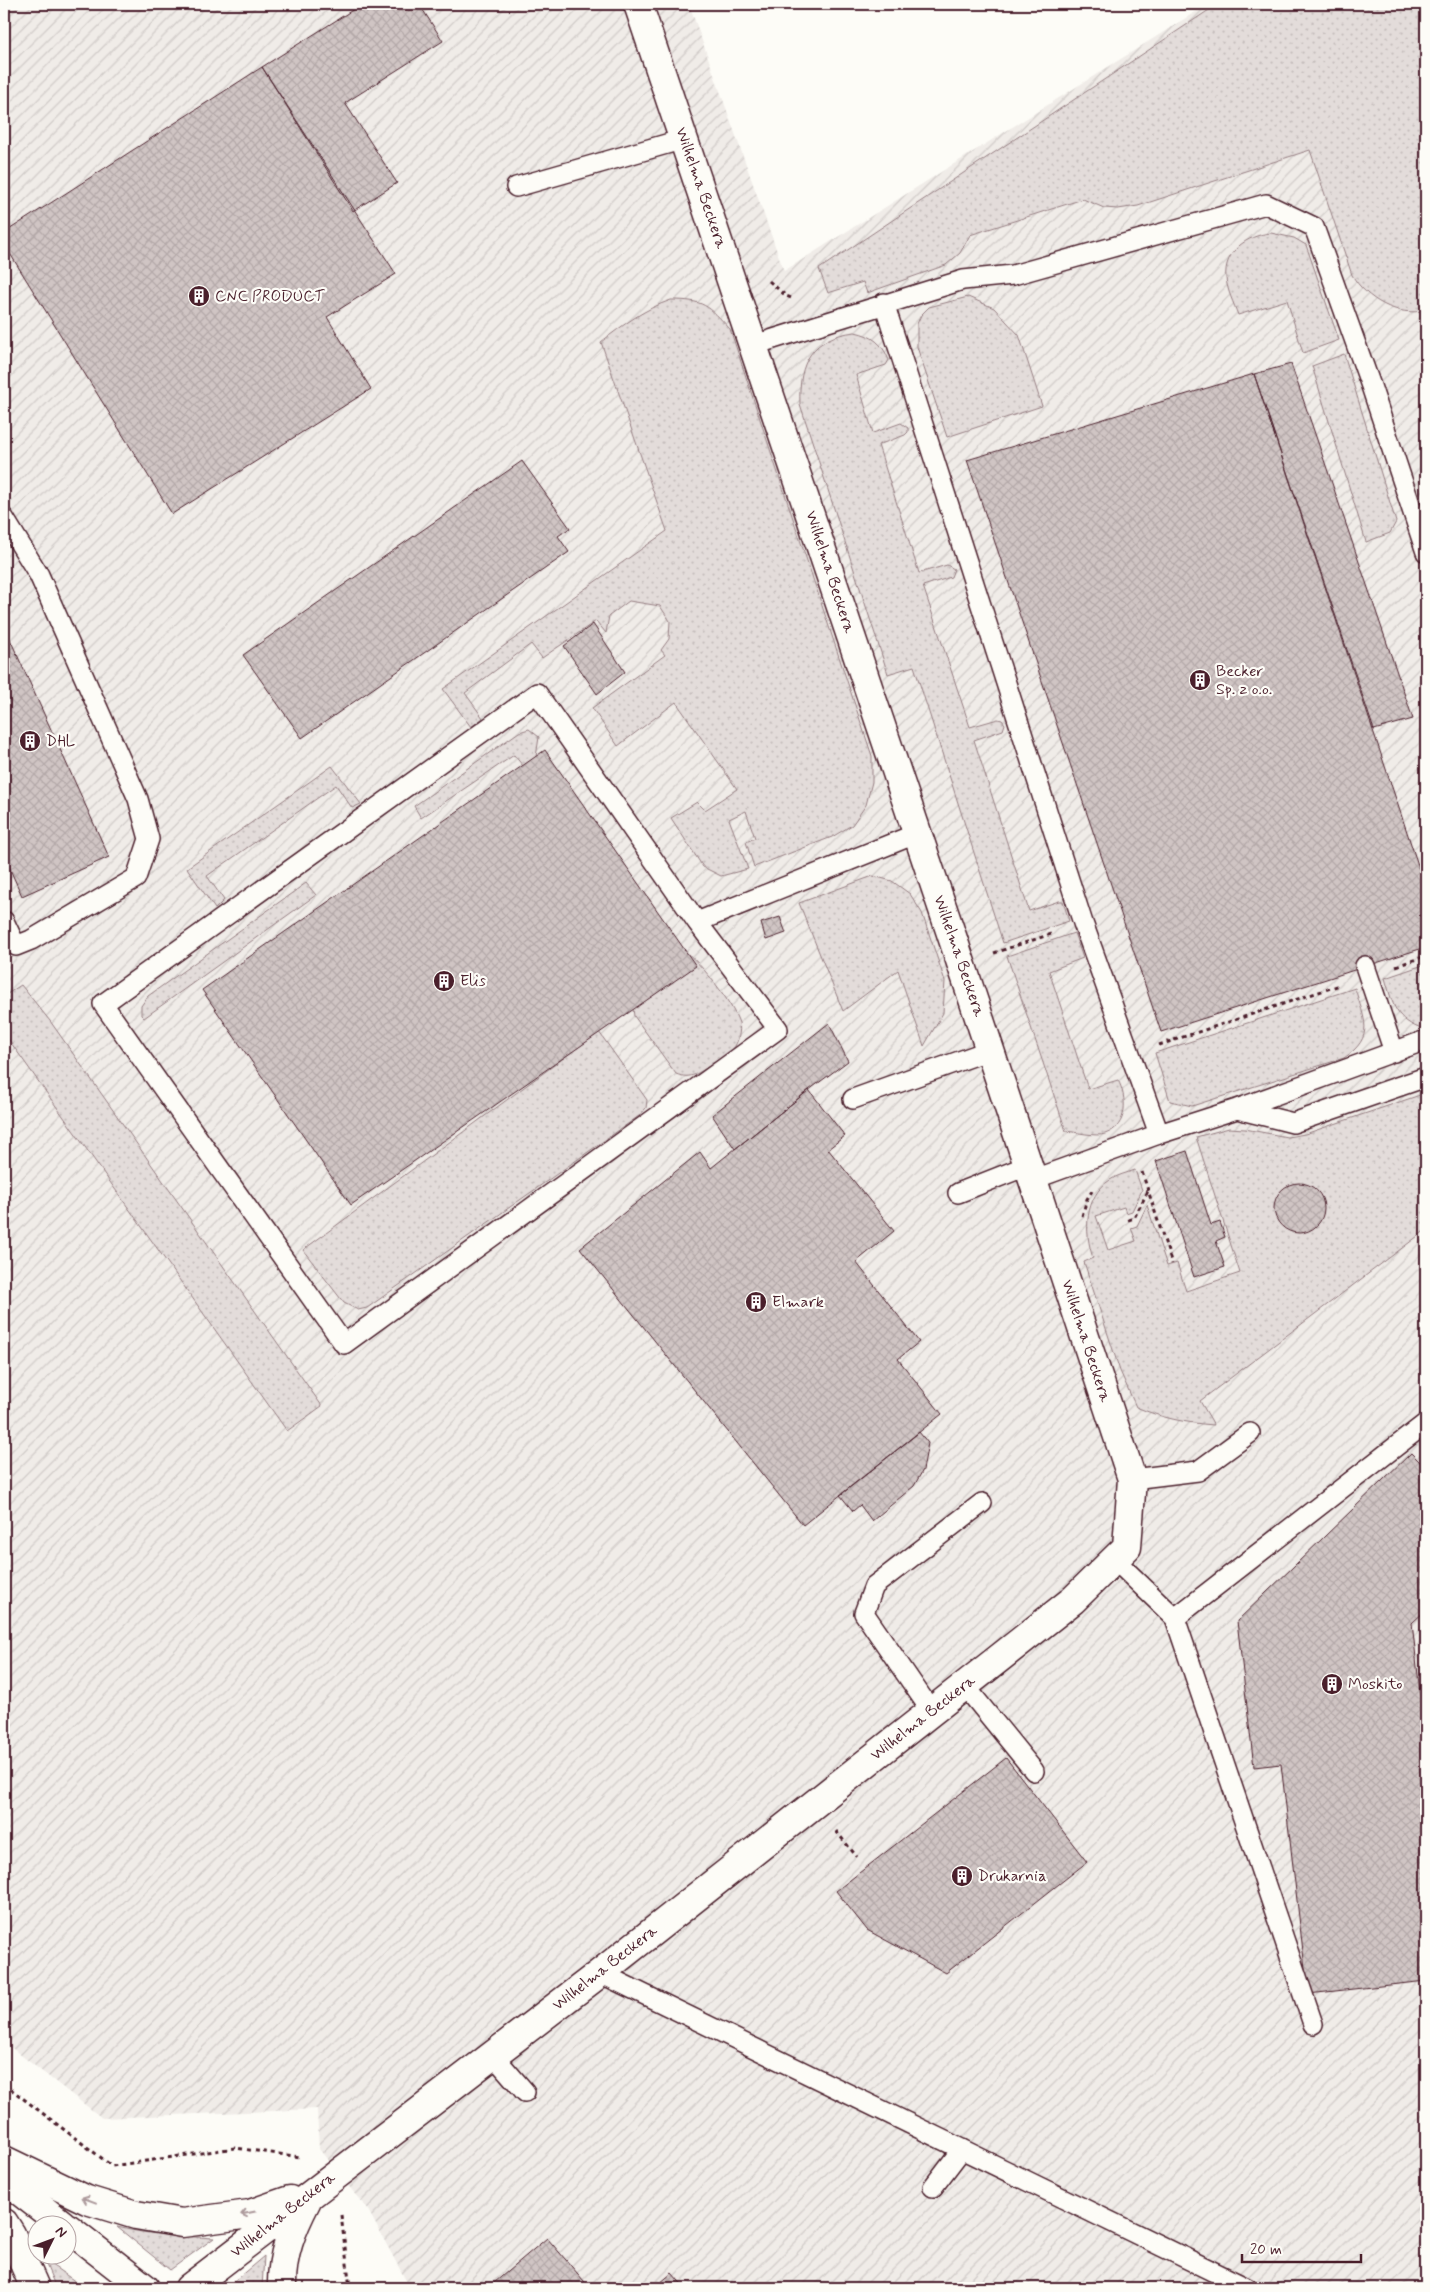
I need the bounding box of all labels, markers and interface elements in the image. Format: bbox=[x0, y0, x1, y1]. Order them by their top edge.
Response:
street label: Wilhelma Beckera bbox=[670, 124, 732, 252]
building icon: CNC PRODUCT bbox=[187, 284, 211, 308]
place label: CNC PRODUCT bbox=[215, 286, 326, 307]
street label: Wilhelma Beckera bbox=[800, 508, 860, 636]
place label: Becker Sp. z o.o. bbox=[1216, 661, 1272, 700]
building icon: Becker Sp. z o.o. bbox=[1188, 668, 1212, 692]
building icon: DHL bbox=[18, 729, 42, 753]
place label: DHL bbox=[46, 731, 76, 752]
street label: Wilhelma Beckera bbox=[928, 892, 990, 1020]
building icon: Elis bbox=[432, 969, 456, 993]
place label: Elis bbox=[460, 971, 486, 992]
street label: Wilhelma Beckera bbox=[1056, 1277, 1116, 1405]
building icon: Elmark bbox=[744, 1290, 768, 1314]
place label: Elmark bbox=[772, 1292, 824, 1313]
street label: Wilhelma Beckera bbox=[866, 1670, 980, 1766]
building icon: Moskito bbox=[1320, 1672, 1344, 1696]
place label: Moskito bbox=[1348, 1674, 1402, 1695]
building icon: Drukarnia bbox=[950, 1864, 974, 1888]
place label: Drukarnia bbox=[978, 1866, 1046, 1887]
street label: Wilhelma Beckera bbox=[548, 1920, 662, 2016]
street label: Wilhelma Beckera bbox=[226, 2167, 340, 2263]
one-way arrow bbox=[82, 2195, 97, 2204]
one-way arrow bbox=[240, 2209, 256, 2219]
north arrow bbox=[28, 2214, 78, 2264]
text: N bbox=[51, 2222, 71, 2241]
scale bar bbox=[1242, 2232, 1361, 2264]
text: 20 m bbox=[1250, 2240, 1282, 2260]

